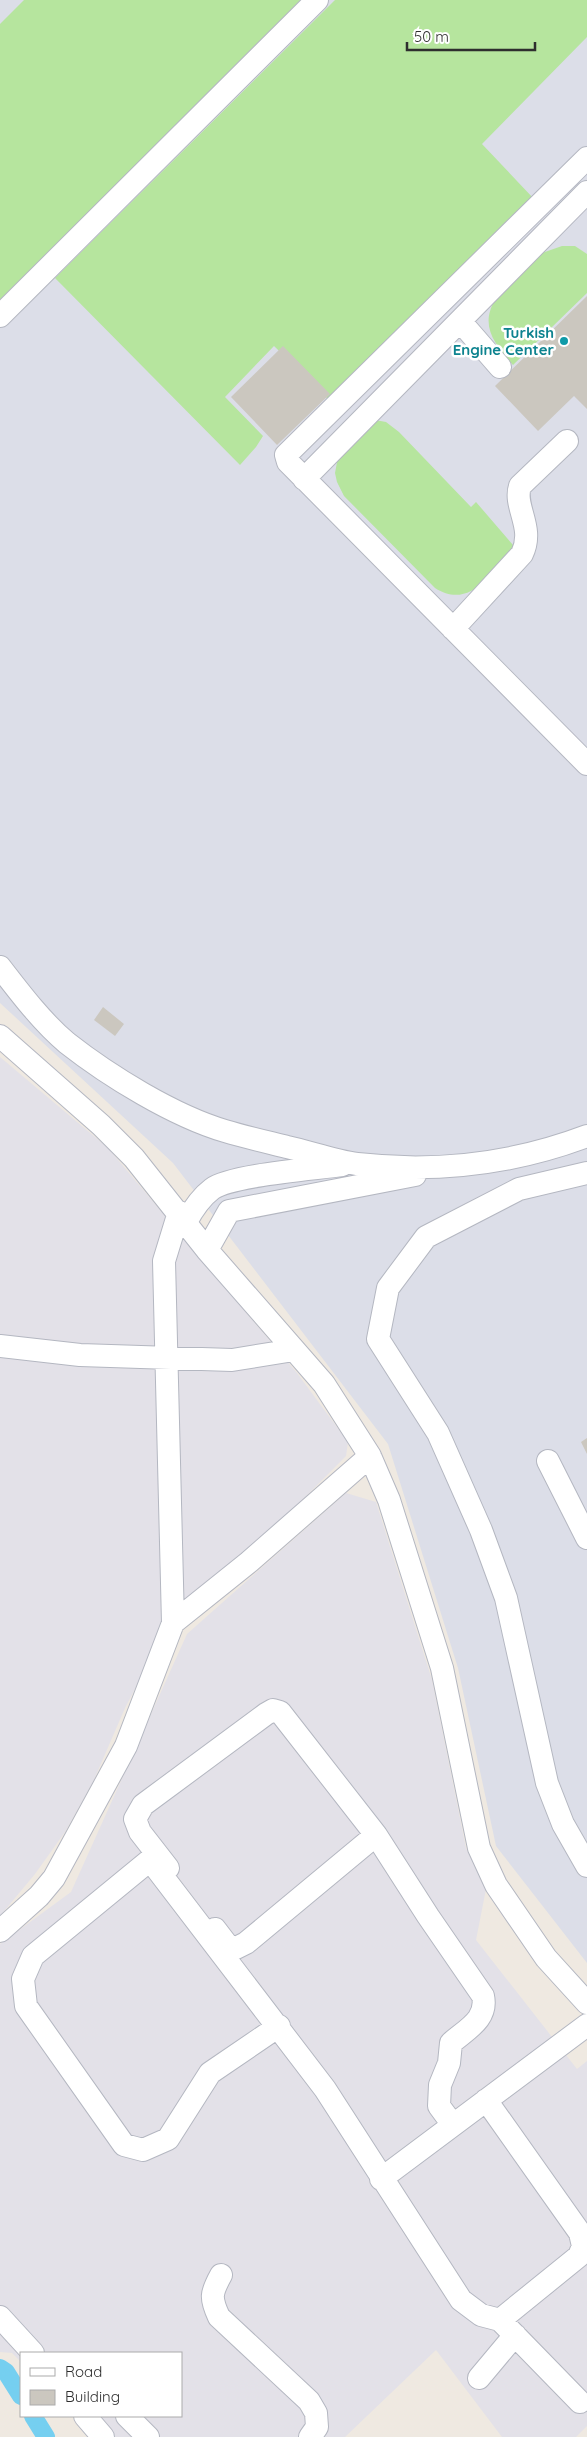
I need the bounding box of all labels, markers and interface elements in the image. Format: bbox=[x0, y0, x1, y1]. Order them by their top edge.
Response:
scale bar bbox=[407, 20, 534, 52]
text: 50 m bbox=[414, 27, 449, 46]
place label: Turkish Engine Center bbox=[453, 323, 554, 359]
marker: Turkish Engine Center bbox=[558, 335, 570, 347]
legend bbox=[20, 2352, 182, 2417]
text: Road bbox=[65, 2362, 102, 2381]
text: Building bbox=[65, 2387, 120, 2406]

